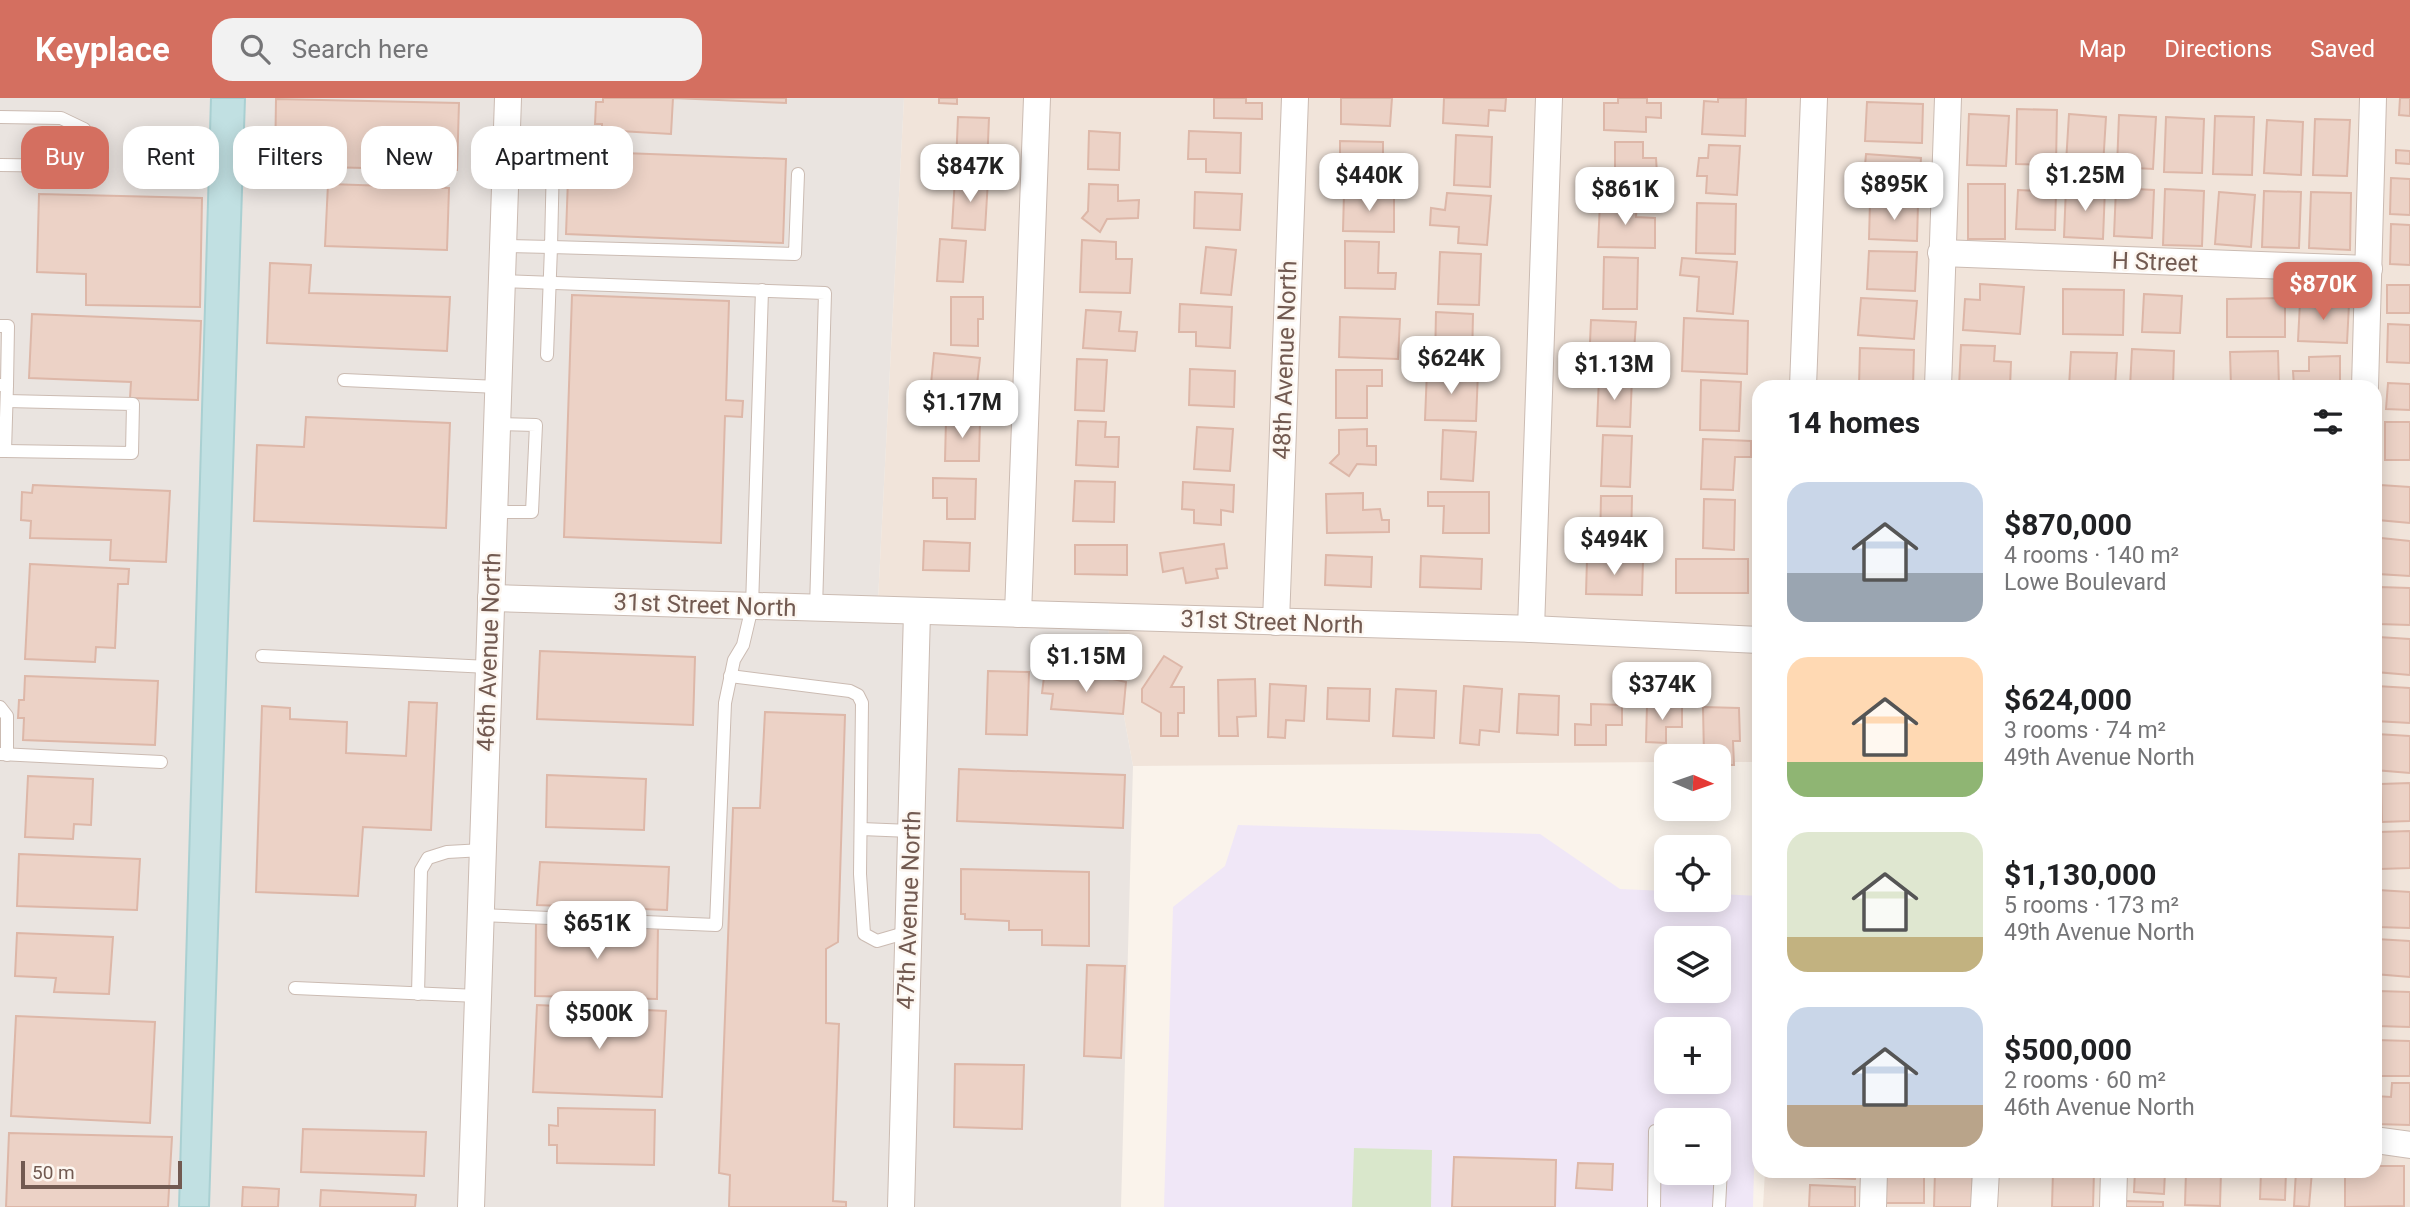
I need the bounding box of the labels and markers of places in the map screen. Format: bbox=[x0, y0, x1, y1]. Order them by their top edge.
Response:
pin: $847K bbox=[921, 144, 1019, 204]
pin: $440K bbox=[1320, 153, 1418, 213]
pin: $1.25M bbox=[2028, 153, 2142, 213]
pin: $895K bbox=[1845, 162, 1943, 222]
pin: $861K bbox=[1576, 167, 1674, 227]
pin: $870K bbox=[2274, 262, 2372, 322]
pin: $624K bbox=[1402, 336, 1500, 396]
pin: $1.13M bbox=[1557, 342, 1671, 402]
pin: $1.17M bbox=[905, 380, 1019, 440]
pin: $494K bbox=[1565, 518, 1663, 577]
pin: $1.15M bbox=[1029, 634, 1143, 694]
pin: $374K bbox=[1613, 662, 1711, 722]
pin: $651K bbox=[548, 902, 646, 961]
pin: $500K bbox=[550, 992, 648, 1051]

